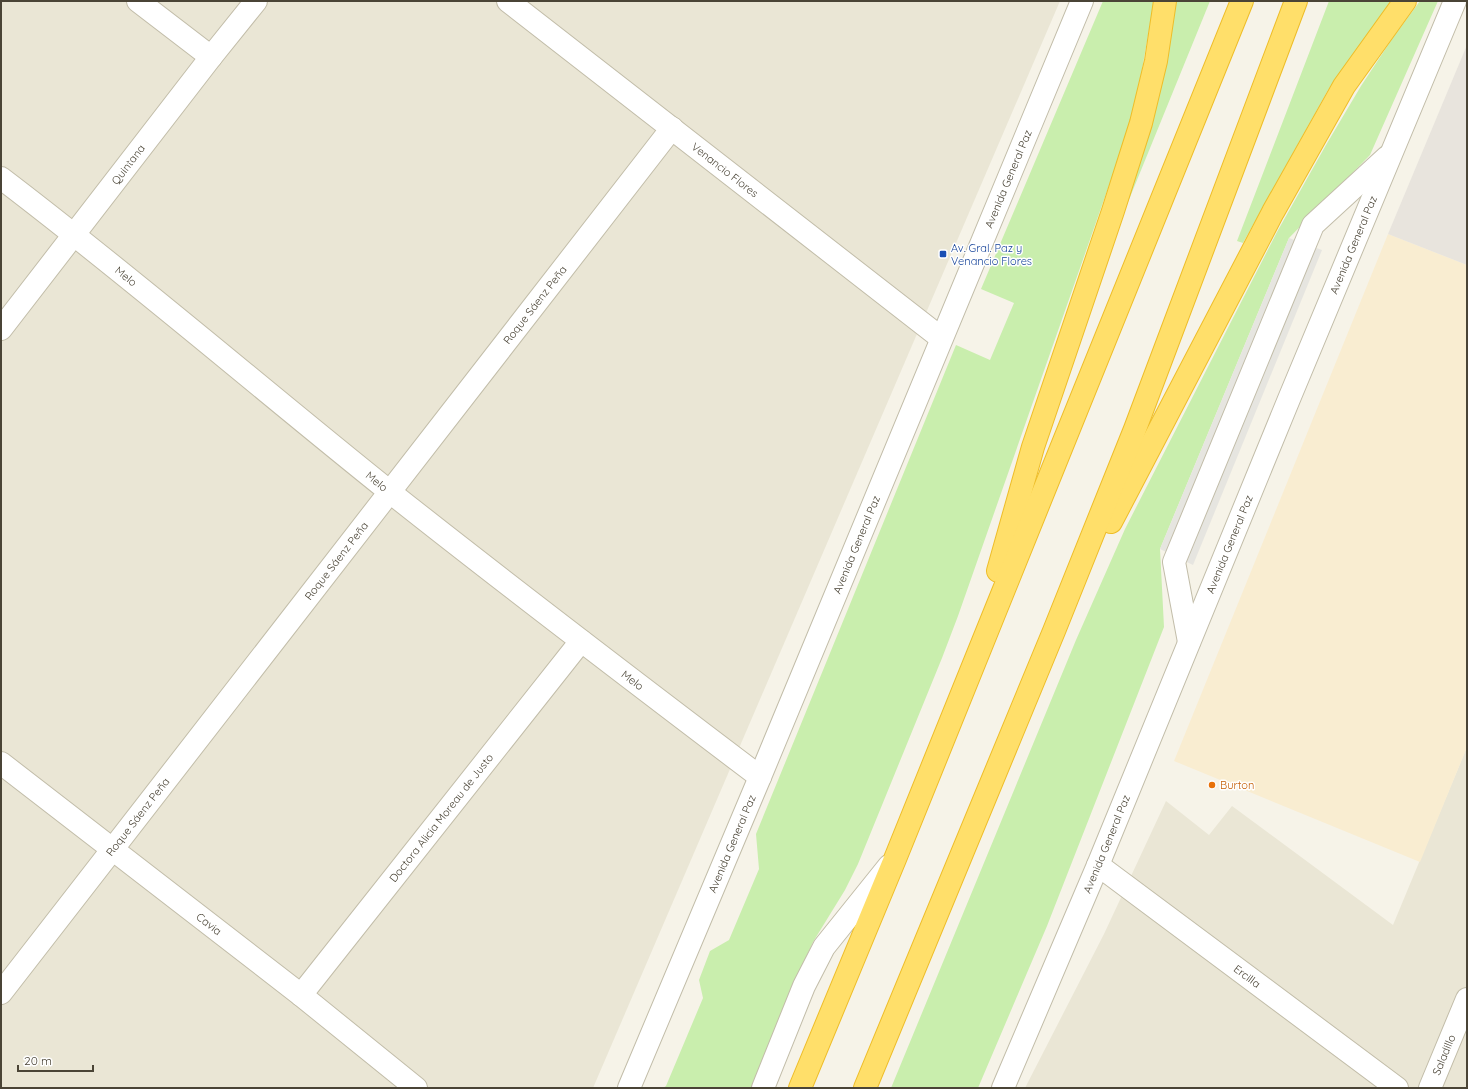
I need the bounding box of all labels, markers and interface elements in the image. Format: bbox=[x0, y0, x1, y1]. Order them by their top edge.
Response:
street label: Avenida General Paz bbox=[982, 128, 1035, 230]
street label: Venancio Flores bbox=[689, 139, 761, 200]
street label: Quintana bbox=[108, 141, 148, 187]
street label: Avenida General Paz bbox=[1327, 194, 1380, 296]
place label: Av. Gral. Paz y Venancio Flores bbox=[951, 241, 1032, 268]
marker: Av. Gral. Paz y Venancio Flores bbox=[938, 249, 948, 259]
street label: Melo bbox=[112, 263, 140, 290]
street label: Roque Sáenz Peña bbox=[500, 263, 570, 347]
street label: Melo bbox=[363, 468, 391, 495]
street label: Avenida General Paz bbox=[830, 493, 883, 596]
street label: Avenida General Paz bbox=[1203, 493, 1256, 596]
street label: Roque Sáenz Peña bbox=[301, 519, 371, 603]
street label: Melo bbox=[619, 667, 647, 693]
street label: Doctora Alicia Moreau de Justo bbox=[386, 750, 497, 885]
street label: Roque Sáenz Peña bbox=[103, 775, 173, 859]
place label: Burton bbox=[1220, 778, 1254, 792]
marker: Burton bbox=[1207, 780, 1217, 790]
street label: Avenida General Paz bbox=[705, 793, 759, 895]
street label: Avenida General Paz bbox=[1080, 793, 1133, 895]
street label: Cavia bbox=[193, 910, 225, 938]
street label: Ercilla bbox=[1231, 962, 1263, 991]
street label: Saladillo bbox=[1429, 1032, 1459, 1077]
scale bar bbox=[18, 1047, 93, 1073]
text: 20 m bbox=[24, 1053, 52, 1068]

